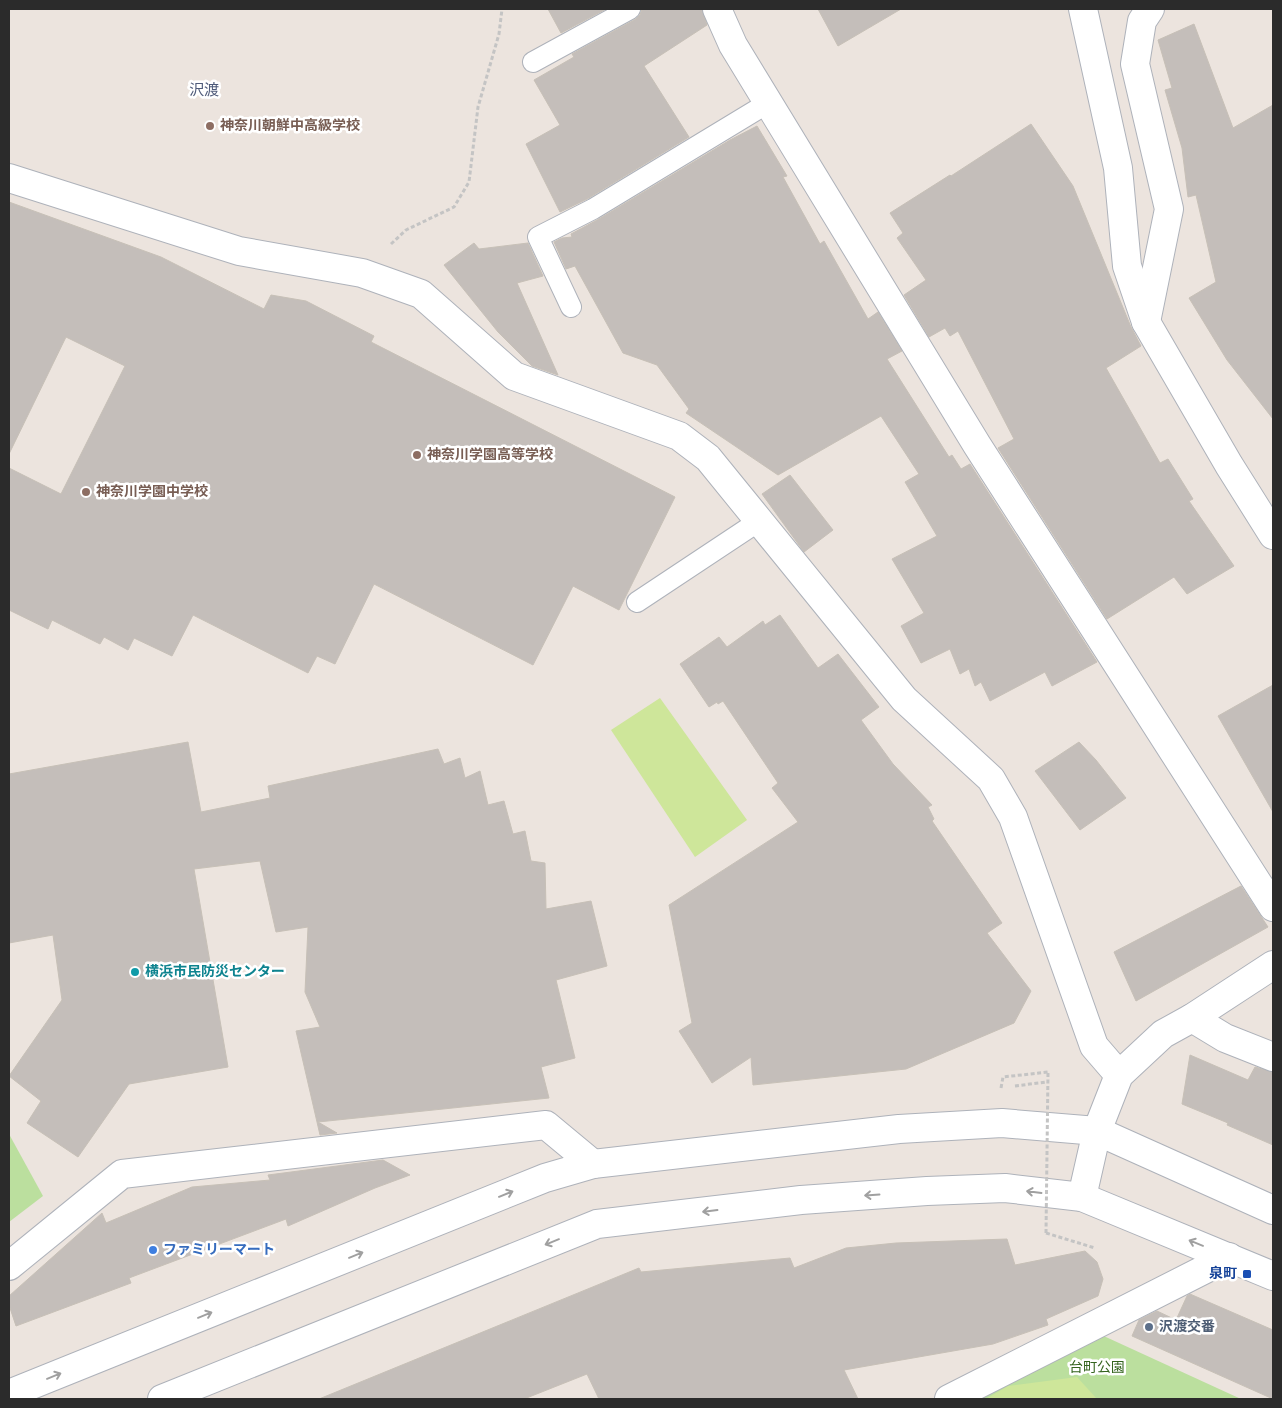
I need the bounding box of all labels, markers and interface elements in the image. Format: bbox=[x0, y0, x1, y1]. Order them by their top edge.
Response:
district label: 沢渡 bbox=[189, 82, 219, 101]
place label: 神奈川朝鮮中高級学校 bbox=[220, 117, 360, 135]
marker: 神奈川朝鮮中高級学校 bbox=[204, 120, 216, 132]
place label: 神奈川学園高等学校 bbox=[427, 446, 553, 464]
marker: 神奈川学園高等学校 bbox=[411, 449, 423, 461]
place label: 神奈川学園中学校 bbox=[96, 483, 208, 501]
marker: 神奈川学園中学校 bbox=[80, 486, 92, 498]
place label: 横浜市民防災センター bbox=[145, 963, 285, 981]
marker: 横浜市民防災センター bbox=[129, 966, 141, 978]
one-way arrow bbox=[1026, 1187, 1042, 1197]
one-way arrow bbox=[498, 1189, 514, 1198]
one-way arrow bbox=[864, 1190, 880, 1199]
one-way arrow bbox=[702, 1206, 718, 1216]
one-way arrow bbox=[545, 1238, 560, 1248]
one-way arrow bbox=[1189, 1238, 1204, 1248]
place label: ファミリーマート bbox=[163, 1242, 275, 1259]
marker: ファミリーマート bbox=[147, 1244, 159, 1256]
one-way arrow bbox=[348, 1249, 363, 1258]
place label: 泉町 bbox=[1209, 1265, 1237, 1283]
marker: 泉町 bbox=[1241, 1268, 1253, 1280]
one-way arrow bbox=[197, 1310, 212, 1320]
place label: 沢渡交番 bbox=[1159, 1319, 1215, 1336]
marker: 沢渡交番 bbox=[1143, 1321, 1155, 1333]
park label: 台町公園 bbox=[1069, 1359, 1125, 1377]
one-way arrow bbox=[46, 1371, 61, 1380]

